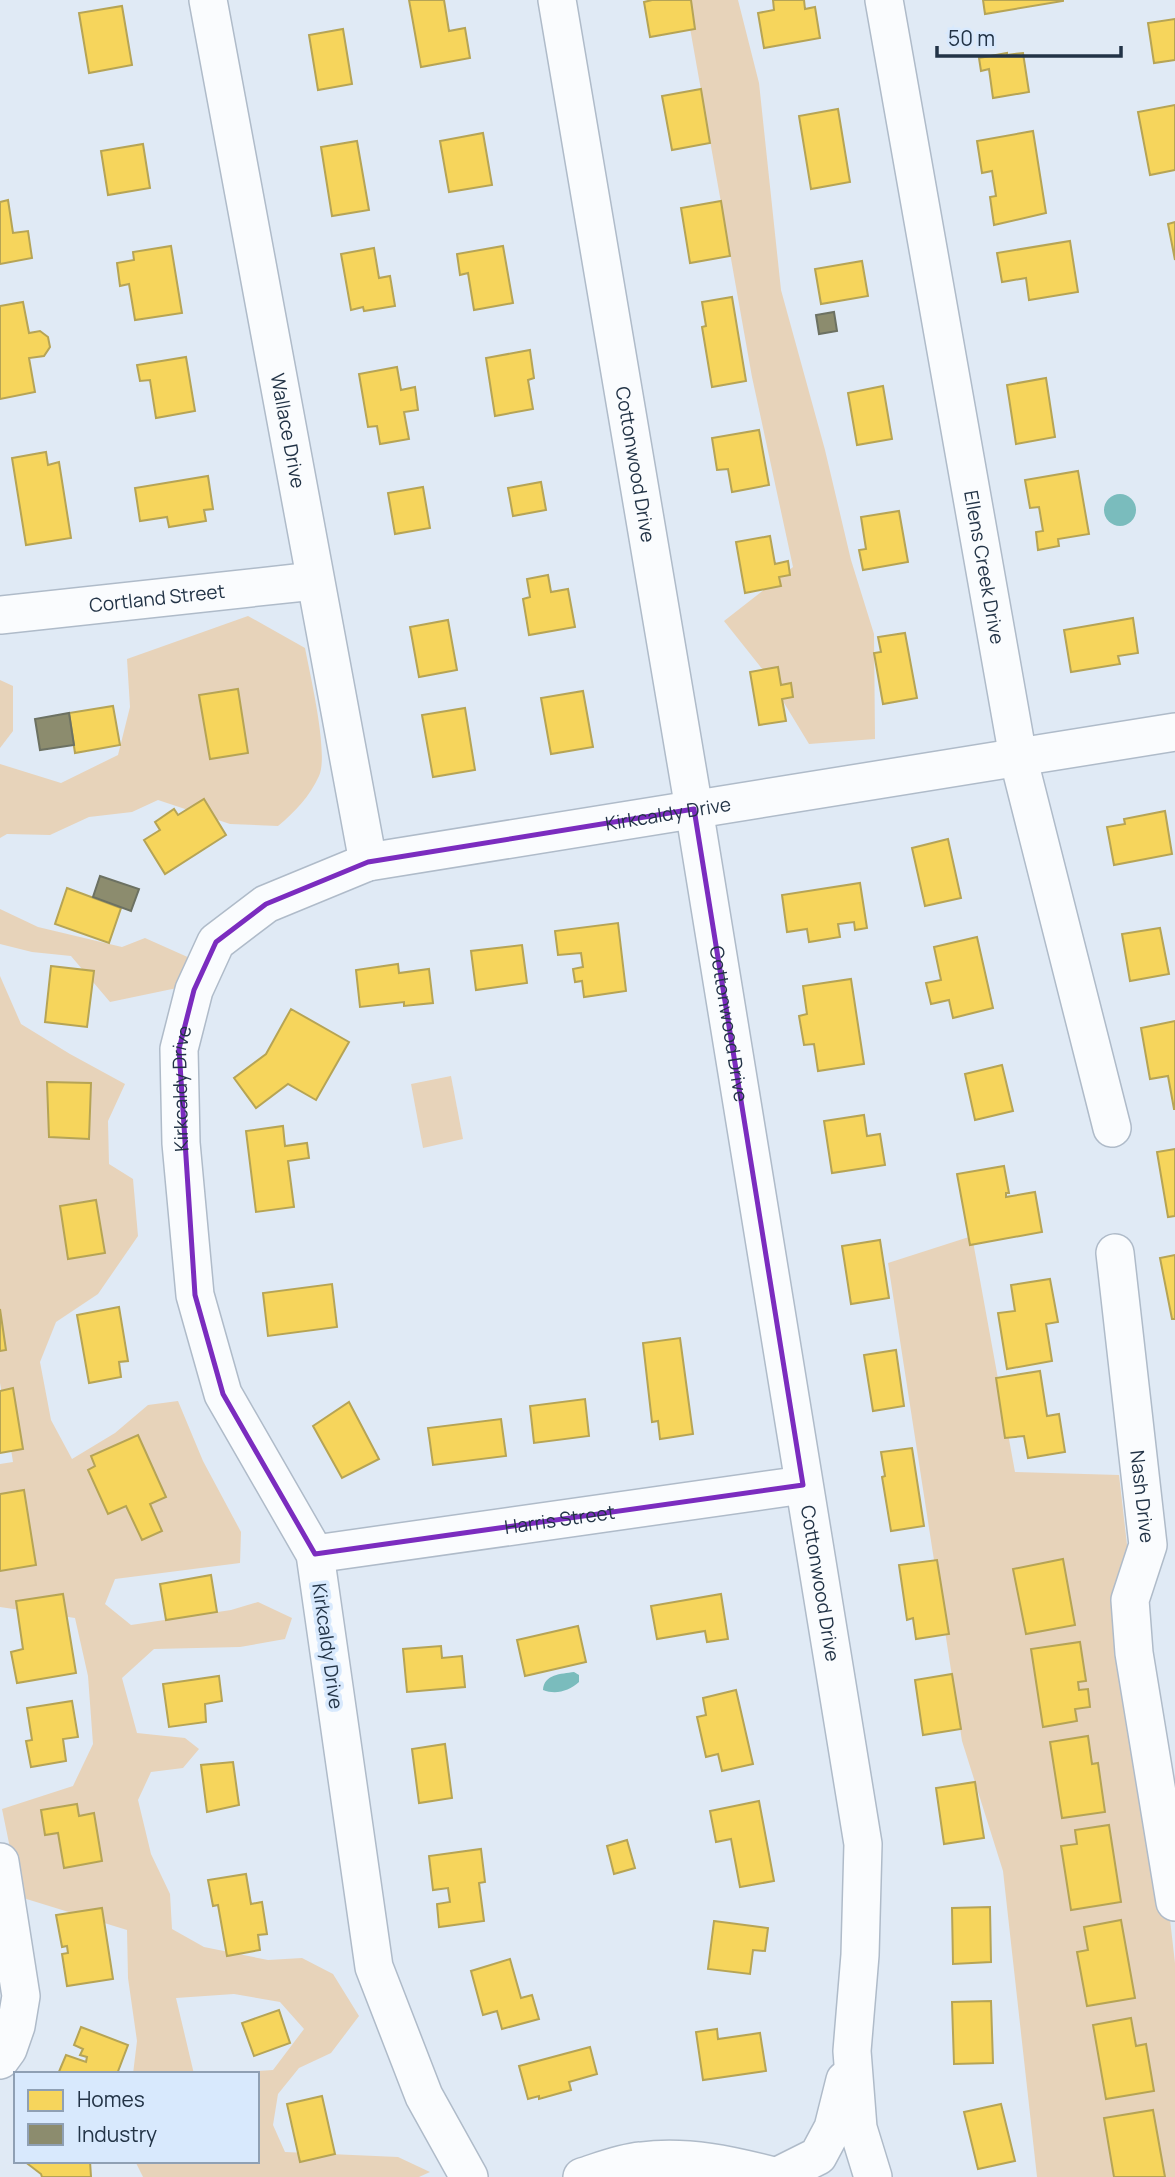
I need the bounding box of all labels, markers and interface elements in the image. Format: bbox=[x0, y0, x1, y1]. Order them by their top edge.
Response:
scale bar bbox=[937, 14, 1121, 58]
text: 50 m bbox=[948, 24, 995, 52]
street label: Wallace Drive bbox=[265, 371, 311, 490]
street label: Cottonwood Drive bbox=[610, 384, 662, 544]
street label: Ellens Creek Drive bbox=[958, 488, 1011, 646]
street label: Cortland Street bbox=[88, 578, 226, 618]
street label: Kirkcaldy Drive bbox=[603, 791, 733, 837]
street label: Cottonwood Drive bbox=[704, 944, 755, 1104]
street label: Kirkcaldy Drive bbox=[166, 1022, 198, 1153]
street label: Nash Drive bbox=[1124, 1449, 1161, 1544]
street label: Harris Street bbox=[503, 1499, 617, 1540]
street label: Cottonwood Drive bbox=[795, 1503, 846, 1663]
street label: Kirkcaldy Drive bbox=[306, 1581, 350, 1711]
legend bbox=[14, 2072, 259, 2163]
text: Homes bbox=[77, 2085, 145, 2113]
text: Industry bbox=[77, 2120, 157, 2148]

